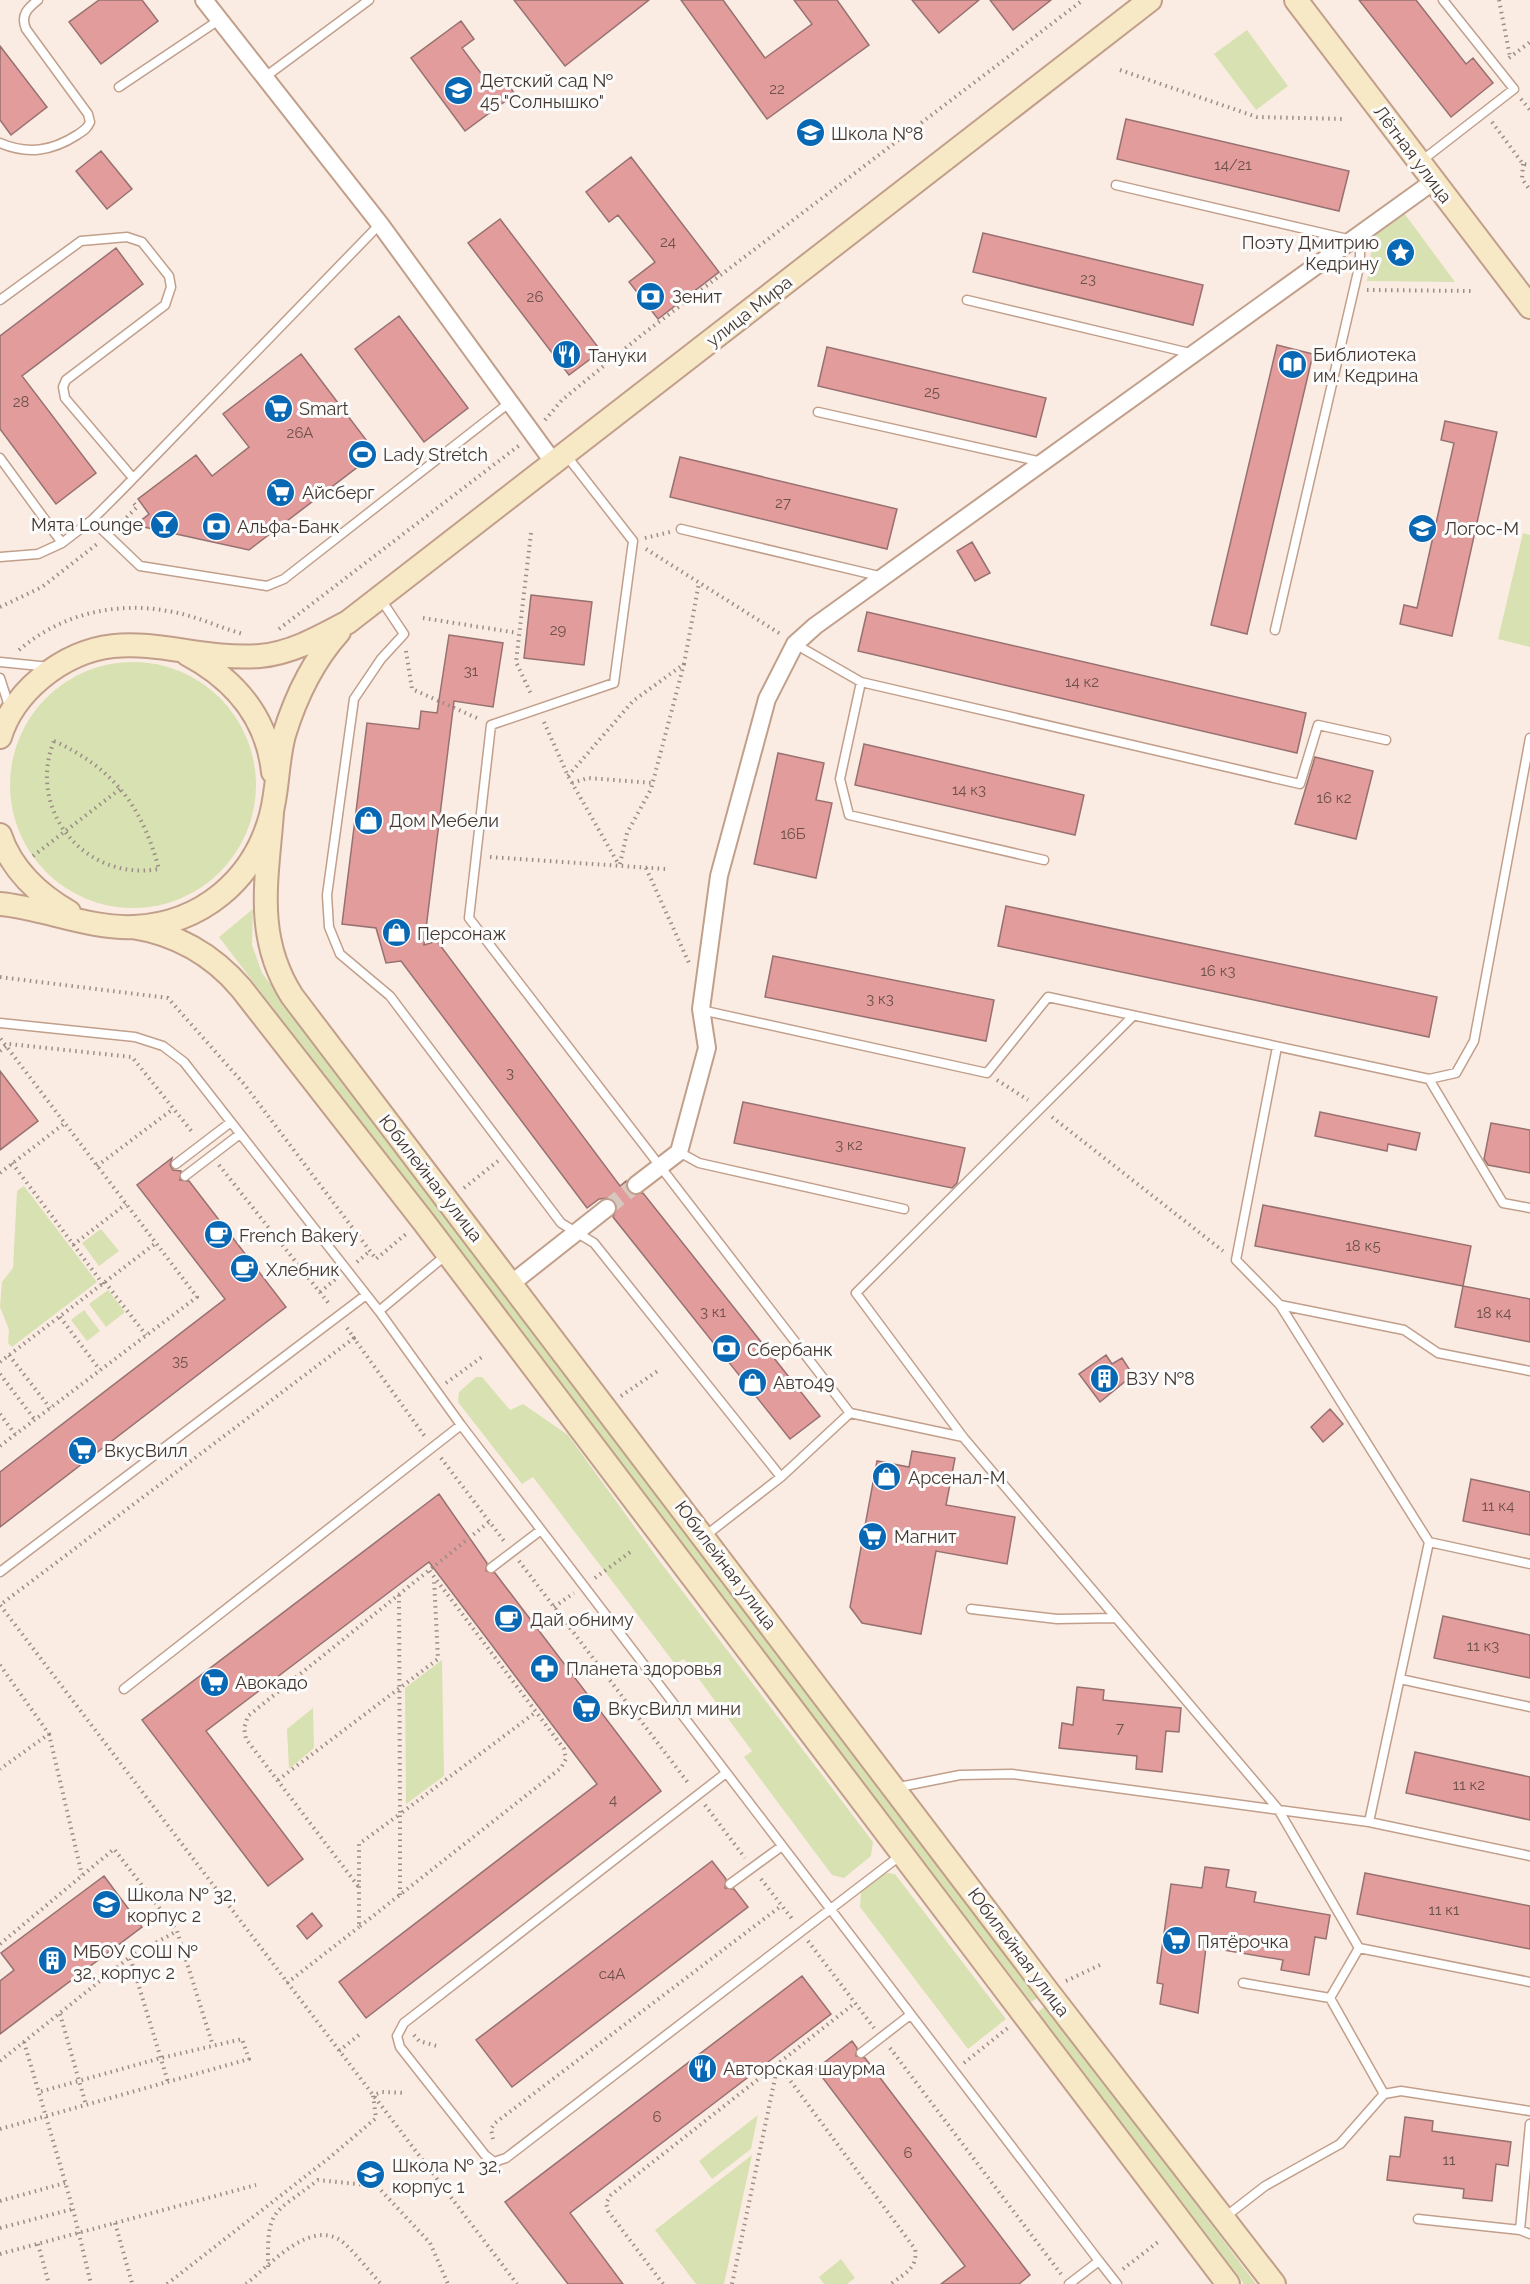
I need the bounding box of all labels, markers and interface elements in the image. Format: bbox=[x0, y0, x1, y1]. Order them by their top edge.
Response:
place label: Детский сад № 45 "Солнышко" bbox=[480, 70, 614, 112]
school or university icon: Детский сад № 45 "Солнышко" bbox=[443, 74, 475, 106]
house number: 22 bbox=[769, 80, 785, 98]
street label: Лётная улица bbox=[1369, 101, 1457, 207]
school or university icon: Школа №8 bbox=[794, 117, 826, 149]
place label: Школа №8 bbox=[831, 123, 924, 144]
house number: 14/21 bbox=[1214, 156, 1252, 174]
place label: Поэту Дмитрию Кедрину bbox=[1242, 232, 1379, 274]
house number: 24 bbox=[660, 233, 676, 251]
place icon: Поэту Дмитрию Кедрину bbox=[1384, 236, 1416, 268]
house number: 23 bbox=[1080, 270, 1096, 288]
street label: улица Мира bbox=[702, 271, 796, 351]
bank icon: Зенит bbox=[635, 280, 667, 312]
place label: Зенит bbox=[672, 286, 723, 307]
house number: 26 bbox=[527, 288, 543, 306]
restaurant icon: Тануки bbox=[551, 339, 583, 371]
place label: Библиотека им. Кедрина bbox=[1313, 344, 1418, 386]
place label: Тануки bbox=[588, 345, 647, 366]
library icon: Библиотека им. Кедрина bbox=[1276, 348, 1308, 380]
house number: 25 bbox=[924, 383, 940, 401]
supermarket icon: Smart bbox=[262, 392, 294, 424]
house number: 28 bbox=[13, 393, 29, 411]
place label: Smart bbox=[299, 398, 349, 419]
house number: 26А bbox=[287, 424, 313, 442]
sports icon: Lady Stretch bbox=[346, 438, 378, 470]
place label: Lady Stretch bbox=[383, 444, 488, 465]
supermarket icon: Айсберг bbox=[265, 476, 297, 508]
place label: Айсберг bbox=[302, 482, 375, 503]
house number: 27 bbox=[775, 494, 791, 512]
bar icon: Мята Lounge bbox=[148, 508, 180, 540]
bank icon: Альфа-Банк bbox=[200, 510, 232, 542]
school or university icon: Логос-М bbox=[1407, 512, 1439, 544]
place label: Мята Lounge bbox=[31, 514, 143, 535]
place label: Альфа-Банк bbox=[237, 516, 340, 537]
place label: Логос-М bbox=[1444, 518, 1519, 539]
house number: 29 bbox=[550, 621, 567, 639]
house number: 31 bbox=[464, 662, 479, 680]
house number: 14 к2 bbox=[1065, 673, 1099, 691]
house number: 14 к3 bbox=[952, 781, 986, 799]
house number: 16 к2 bbox=[1317, 789, 1352, 807]
shop icon: Дом Мебели bbox=[352, 804, 384, 836]
place label: Дом Мебели bbox=[389, 810, 499, 831]
house number: 16Б bbox=[780, 825, 806, 843]
shop icon: Персонаж bbox=[380, 917, 412, 949]
place label: Персонаж bbox=[417, 923, 507, 944]
house number: 16 к3 bbox=[1200, 962, 1236, 980]
house number: 3 к3 bbox=[866, 990, 894, 1008]
house number: 3 bbox=[506, 1064, 514, 1082]
street label: Юбилейная улица bbox=[375, 1110, 487, 1246]
house number: 3 к2 bbox=[835, 1136, 863, 1154]
cafe icon: French Bakery bbox=[202, 1219, 234, 1251]
place label: French Bakery bbox=[239, 1225, 359, 1246]
house number: 18 к5 bbox=[1345, 1237, 1381, 1255]
cafe icon: Хлебник bbox=[229, 1253, 261, 1285]
place label: Хлебник bbox=[266, 1259, 340, 1280]
house number: 3 к1 bbox=[700, 1303, 727, 1321]
house number: 18 к4 bbox=[1476, 1304, 1512, 1322]
bank icon: Сбербанк bbox=[710, 1333, 742, 1365]
place label: Сбербанк bbox=[747, 1339, 833, 1360]
house number: 35 bbox=[172, 1352, 188, 1370]
building icon: ВЗУ №8 bbox=[1089, 1362, 1121, 1394]
shop icon: Авто49 bbox=[736, 1366, 768, 1398]
place label: ВЗУ №8 bbox=[1126, 1368, 1195, 1389]
place label: Авто49 bbox=[773, 1372, 834, 1393]
supermarket icon: ВкусВилл bbox=[67, 1434, 99, 1466]
place label: ВкусВилл bbox=[104, 1440, 188, 1461]
shop icon: Арсенал-М bbox=[871, 1461, 903, 1493]
place label: Арсенал-М bbox=[908, 1467, 1006, 1488]
street label: Юбилейная улица bbox=[671, 1497, 781, 1633]
house number: 11 к4 bbox=[1482, 1497, 1514, 1515]
supermarket icon: Магнит bbox=[857, 1520, 889, 1552]
place label: Магнит bbox=[894, 1526, 957, 1547]
cafe icon: Дай обниму bbox=[493, 1603, 525, 1635]
place label: Дай обниму bbox=[530, 1609, 634, 1630]
house number: 11 к3 bbox=[1467, 1637, 1499, 1655]
pharmacy icon: Планета здоровья bbox=[529, 1652, 561, 1684]
place label: Планета здоровья bbox=[566, 1658, 722, 1679]
supermarket icon: Авокадо bbox=[198, 1666, 230, 1698]
place label: Авокадо bbox=[235, 1672, 308, 1693]
supermarket icon: ВкусВилл мини bbox=[571, 1692, 603, 1724]
place label: ВкусВилл мини bbox=[608, 1698, 741, 1719]
house number: 7 bbox=[1116, 1719, 1124, 1737]
house number: 11 к2 bbox=[1453, 1776, 1485, 1794]
house number: 4 bbox=[609, 1791, 617, 1809]
place label: Школа № 32, корпус 2 bbox=[127, 1884, 236, 1926]
street label: Юбилейная улица bbox=[964, 1884, 1074, 2020]
school or university icon: Школа № 32, корпус 2 bbox=[90, 1888, 122, 1920]
house number: 11 к1 bbox=[1429, 1901, 1460, 1919]
supermarket icon: Пятёрочка bbox=[1160, 1925, 1192, 1957]
place label: Пятёрочка bbox=[1197, 1931, 1289, 1952]
place label: МБОУ СОШ № 32, корпус 2 bbox=[73, 1941, 198, 1983]
building icon: МБОУ СОШ № 32, корпус 2 bbox=[36, 1945, 68, 1977]
house number: с4А bbox=[599, 1965, 625, 1983]
restaurant icon: Авторская шаурма bbox=[686, 2052, 718, 2084]
place label: Авторская шаурма bbox=[723, 2058, 885, 2079]
house number: 6 bbox=[652, 2108, 662, 2126]
house number: 6 bbox=[903, 2144, 913, 2162]
house number: 11 bbox=[1443, 2151, 1456, 2169]
place label: Школа № 32, корпус 1 bbox=[392, 2155, 501, 2197]
school or university icon: Школа № 32, корпус 1 bbox=[355, 2159, 387, 2191]

